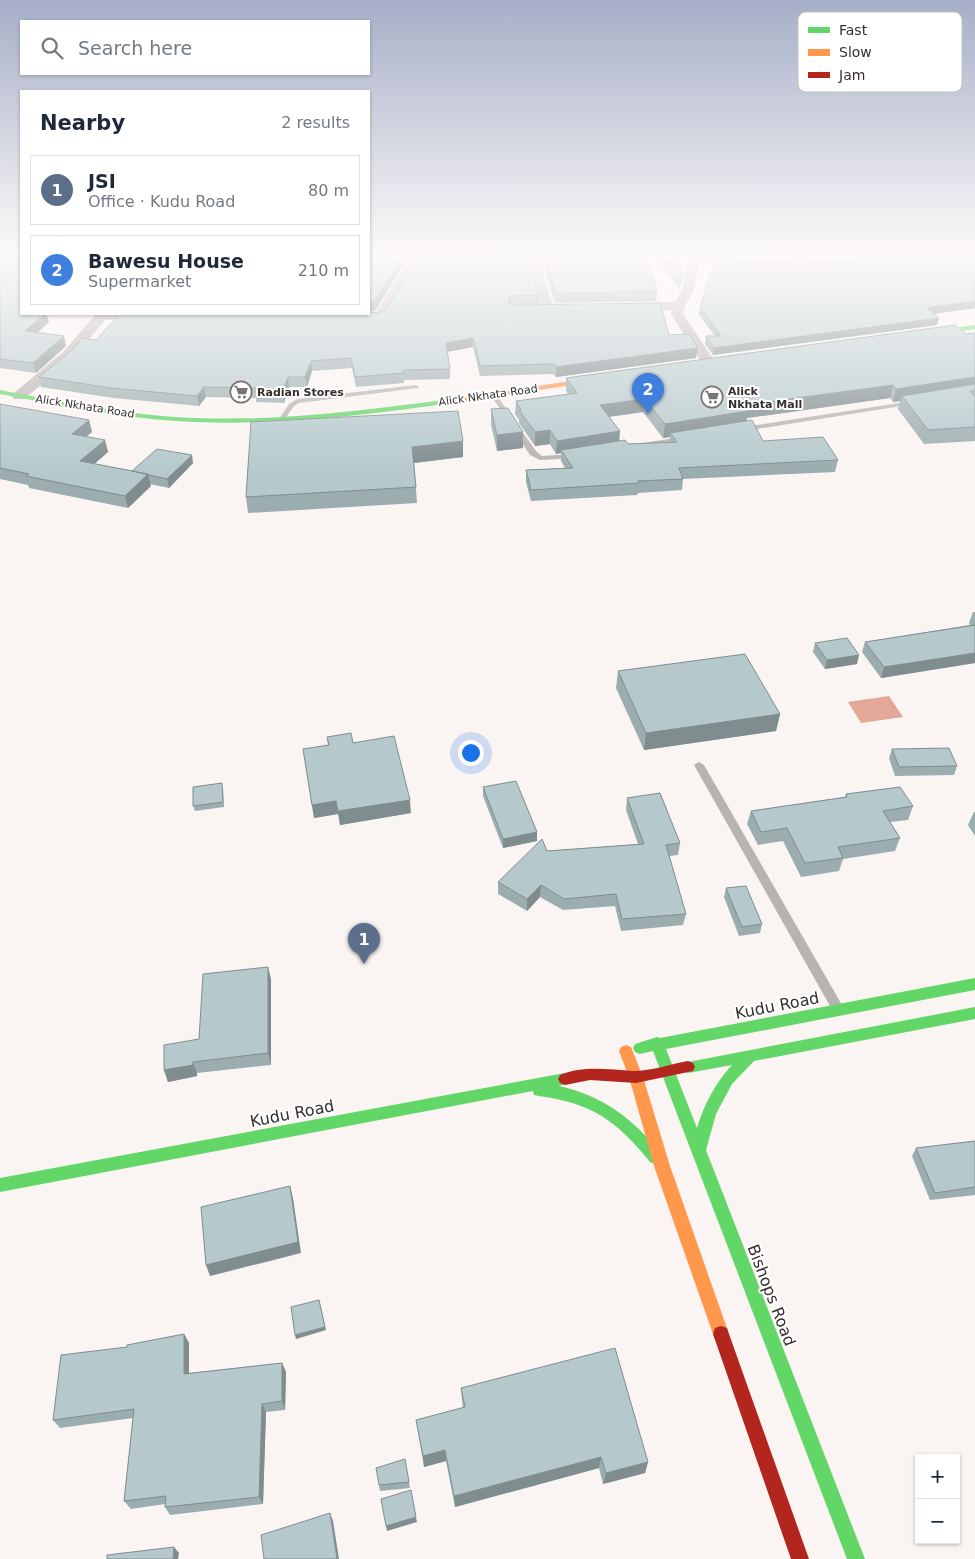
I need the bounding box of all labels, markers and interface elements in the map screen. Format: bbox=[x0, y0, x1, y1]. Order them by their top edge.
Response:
legend bbox=[798, 12, 962, 92]
search box bbox=[20, 20, 370, 75]
text: Fast bbox=[839, 22, 868, 38]
icon: search bbox=[38, 34, 66, 62]
text: Search here bbox=[78, 37, 192, 59]
text: Slow bbox=[839, 44, 872, 60]
text: Jam bbox=[838, 67, 865, 83]
text: Nearby bbox=[40, 111, 125, 135]
text: 2 results bbox=[281, 113, 350, 132]
text: JSI bbox=[88, 170, 116, 192]
text: 1 bbox=[51, 181, 63, 200]
text: 80 m bbox=[308, 181, 349, 200]
text: Office · Kudu Road bbox=[88, 192, 235, 211]
text: Bawesu House bbox=[88, 250, 244, 272]
text: 2 bbox=[51, 261, 63, 280]
text: 210 m bbox=[298, 261, 349, 280]
text: Supermarket bbox=[88, 272, 191, 291]
pin: 2 bbox=[632, 373, 664, 414]
supermarket icon: Radian Stores bbox=[229, 380, 253, 404]
street label: Alick Nkhata Road bbox=[438, 382, 538, 409]
supermarket icon: Alick Nkhata Mall bbox=[700, 385, 724, 409]
place label: Alick Nkhata Mall bbox=[728, 385, 802, 411]
place label: Radian Stores bbox=[257, 386, 344, 399]
street label: Alick Nkhata Road bbox=[35, 392, 135, 421]
your location bbox=[458, 740, 484, 766]
pin: 1 bbox=[348, 923, 380, 964]
street label: Kudu Road bbox=[733, 988, 821, 1023]
street label: Kudu Road bbox=[248, 1096, 336, 1131]
street label: Bishops Road bbox=[743, 1242, 800, 1349]
map controls bbox=[915, 1454, 960, 1544]
button: + bbox=[915, 1454, 960, 1499]
button: − bbox=[915, 1499, 960, 1544]

